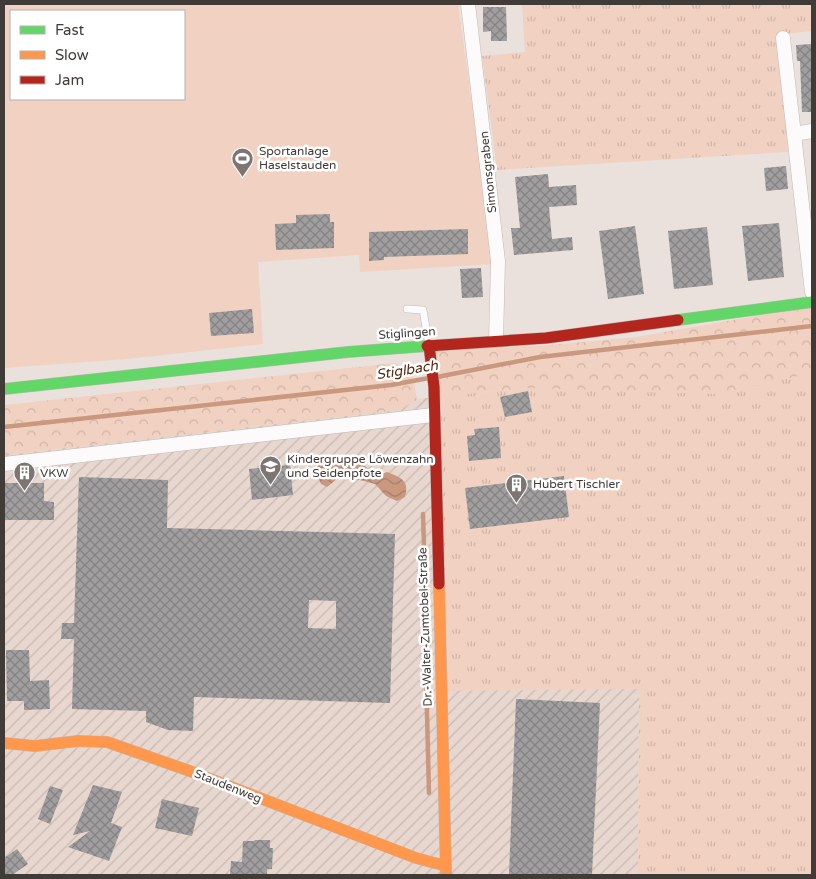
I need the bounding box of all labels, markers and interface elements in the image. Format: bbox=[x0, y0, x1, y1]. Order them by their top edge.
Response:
legend bbox=[10, 10, 185, 100]
text: Fast bbox=[55, 21, 85, 39]
text: Slow bbox=[55, 46, 89, 64]
text: Jam bbox=[55, 71, 84, 89]
street label: Simonsgraben bbox=[477, 130, 499, 214]
place label: Sportanlage Haselstauden bbox=[259, 144, 336, 172]
sports icon: Sportanlage Haselstauden bbox=[231, 146, 255, 177]
street label: Stiglingen bbox=[378, 324, 436, 342]
water label: Stiglbach bbox=[375, 357, 439, 383]
place label: Kindergruppe Löwenzahn und Seidenpfote bbox=[287, 452, 434, 480]
school or university icon: Kindergruppe Löwenzahn und Seidenpfote bbox=[259, 454, 283, 485]
building icon: VKW bbox=[12, 461, 36, 492]
place label: VKW bbox=[40, 466, 69, 480]
building icon: Hubert Tischler bbox=[505, 472, 529, 503]
place label: Hubert Tischler bbox=[533, 477, 620, 491]
street label: Dr.-Walter-Zumtobel-Straße bbox=[415, 547, 435, 707]
street label: Staudenweg bbox=[192, 766, 264, 806]

